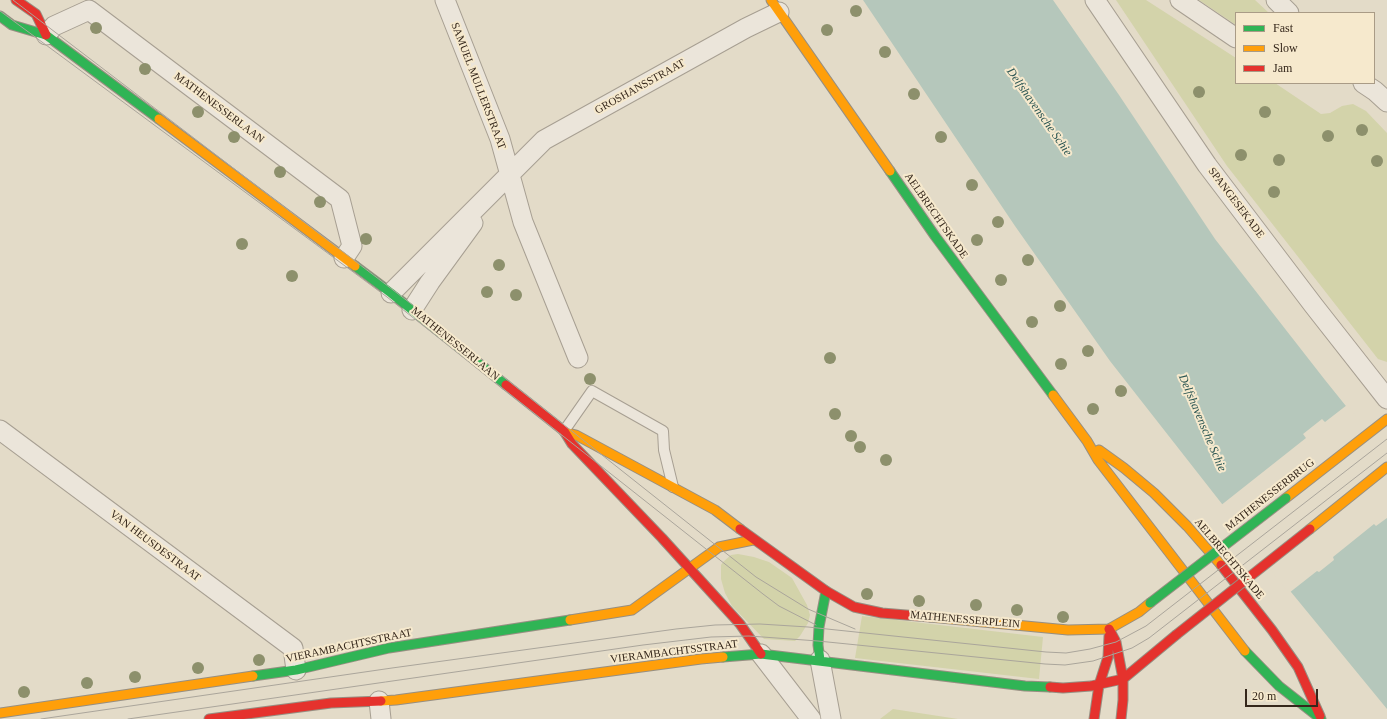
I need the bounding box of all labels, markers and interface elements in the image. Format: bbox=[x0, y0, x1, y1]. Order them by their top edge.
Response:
legend bbox=[1235, 12, 1375, 84]
street label: SAMUEL MULLERSTRAAT bbox=[448, 21, 508, 151]
text: Fast bbox=[1273, 21, 1293, 35]
text: Slow bbox=[1273, 41, 1298, 55]
street label: GROSHANSSTRAAT bbox=[593, 57, 687, 117]
text: Jam bbox=[1273, 61, 1292, 75]
water label: Delfshavensche Schie bbox=[1003, 65, 1075, 159]
street label: MATHENESSERLAAN bbox=[171, 70, 267, 146]
street label: SPANGESEKADE bbox=[1205, 165, 1267, 241]
street label: AELBRECHTSKADE bbox=[902, 171, 970, 261]
street label: MATHENESSERLAAN bbox=[408, 304, 502, 384]
water label: Delfshavensche Schie bbox=[1175, 372, 1229, 474]
street label: MATHENESSERBRUG bbox=[1223, 456, 1317, 534]
street label: VAN HEUSDESTRAAT bbox=[107, 508, 203, 584]
street label: AELBRECHTSKADE bbox=[1191, 516, 1267, 602]
street label: MATHENESSERPLEIN bbox=[910, 609, 1020, 631]
street label: VIERAMBACHTSSTRAAT bbox=[285, 626, 413, 666]
street label: VIERAMBACHTSSTRAAT bbox=[610, 638, 738, 666]
scale bar bbox=[1247, 681, 1320, 707]
text: 20 m bbox=[1252, 689, 1276, 703]

